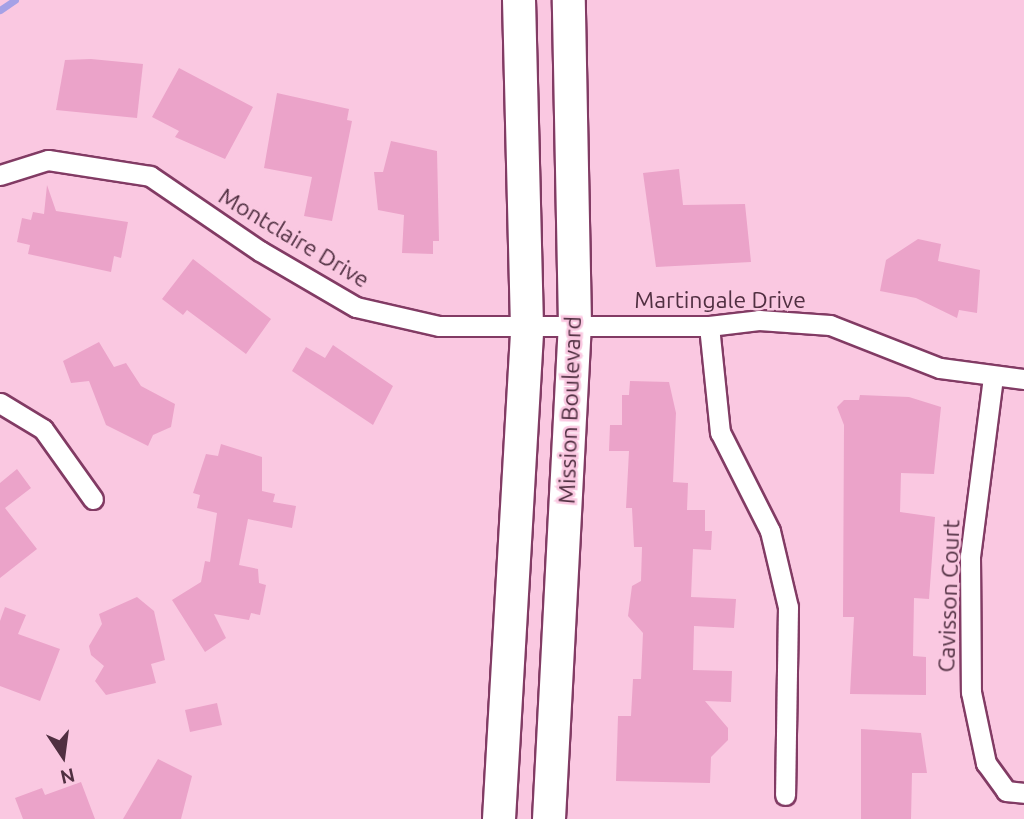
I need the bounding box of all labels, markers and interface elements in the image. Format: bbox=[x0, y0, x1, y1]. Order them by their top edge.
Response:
street label: Montclaire Drive bbox=[214, 182, 374, 294]
street label: Martingale Drive bbox=[634, 286, 806, 314]
street label: Mission Boulevard bbox=[553, 316, 587, 504]
street label: Cavisson Court bbox=[933, 519, 965, 673]
north arrow bbox=[28, 721, 98, 791]
text: N bbox=[58, 764, 77, 789]

